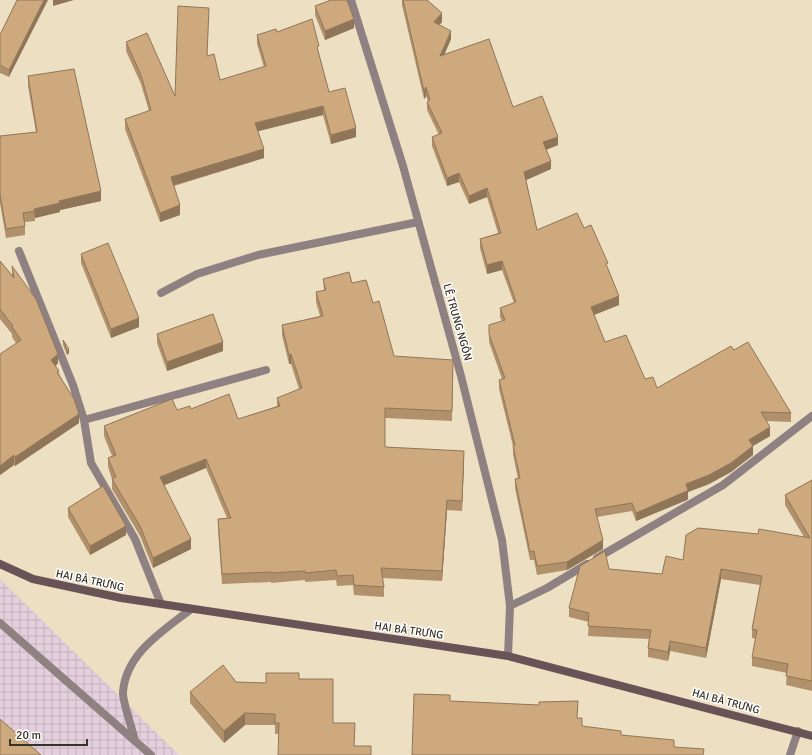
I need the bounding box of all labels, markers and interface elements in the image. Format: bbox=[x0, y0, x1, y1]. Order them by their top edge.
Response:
street label: LÊ TRUNG NGÔN bbox=[440, 282, 476, 362]
street label: HAI BÀ TRƯNG bbox=[55, 566, 125, 594]
street label: HAI BÀ TRƯNG bbox=[374, 618, 444, 642]
street label: HAI BÀ TRƯNG bbox=[691, 685, 761, 717]
scale bar bbox=[10, 721, 87, 747]
text: 20 m bbox=[16, 728, 41, 743]

